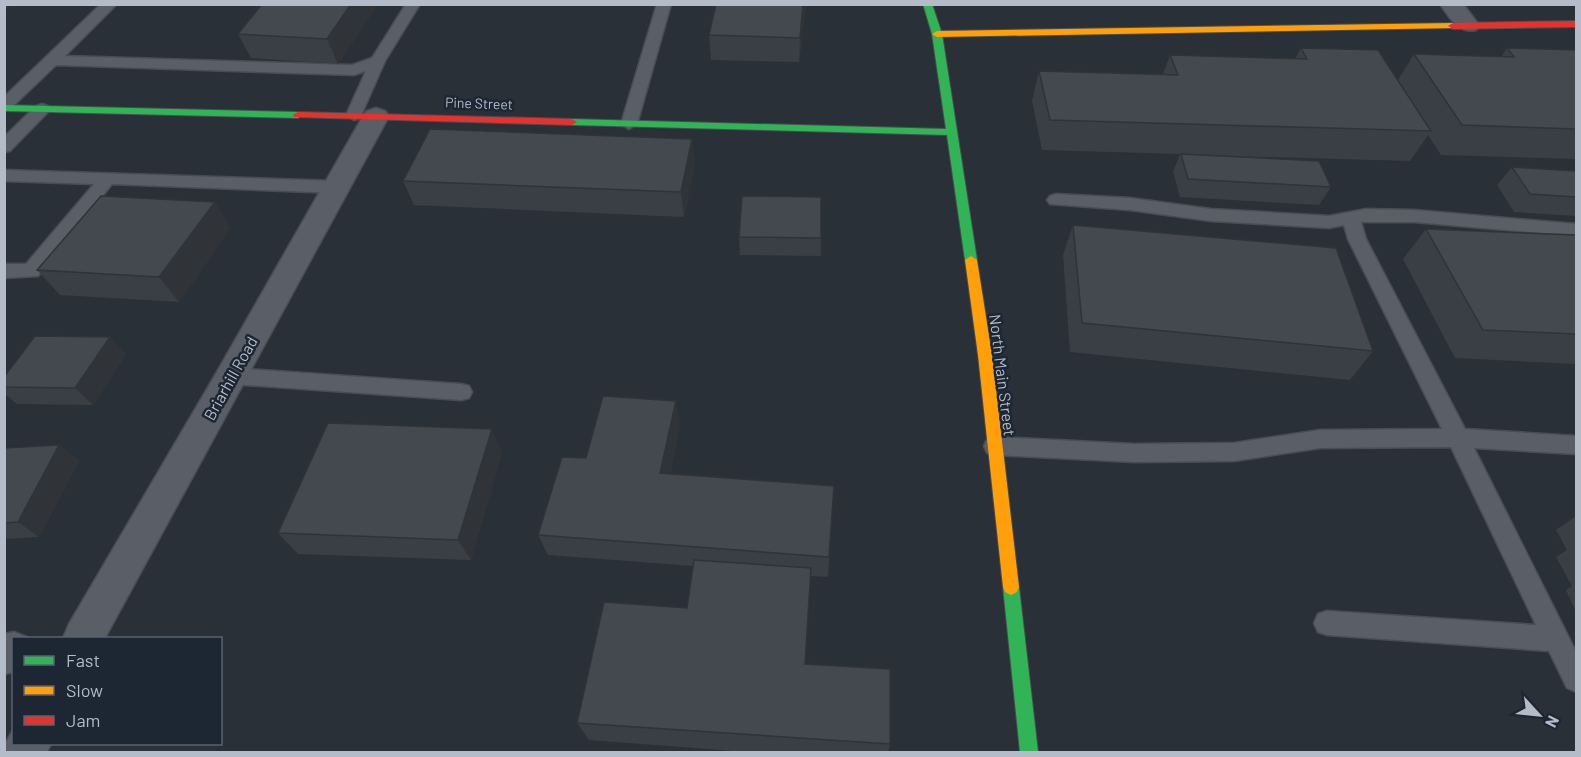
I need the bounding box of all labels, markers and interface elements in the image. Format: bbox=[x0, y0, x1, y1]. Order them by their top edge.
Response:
street label: Pine Street bbox=[445, 93, 513, 113]
street label: North Main Street bbox=[986, 313, 1020, 437]
street label: Briarhill Road bbox=[199, 333, 261, 423]
legend bbox=[12, 637, 222, 745]
text: Fast bbox=[66, 649, 100, 671]
text: Slow bbox=[66, 679, 103, 701]
north arrow bbox=[1509, 685, 1569, 745]
text: Jam bbox=[66, 709, 100, 731]
text: N bbox=[1542, 713, 1564, 731]

